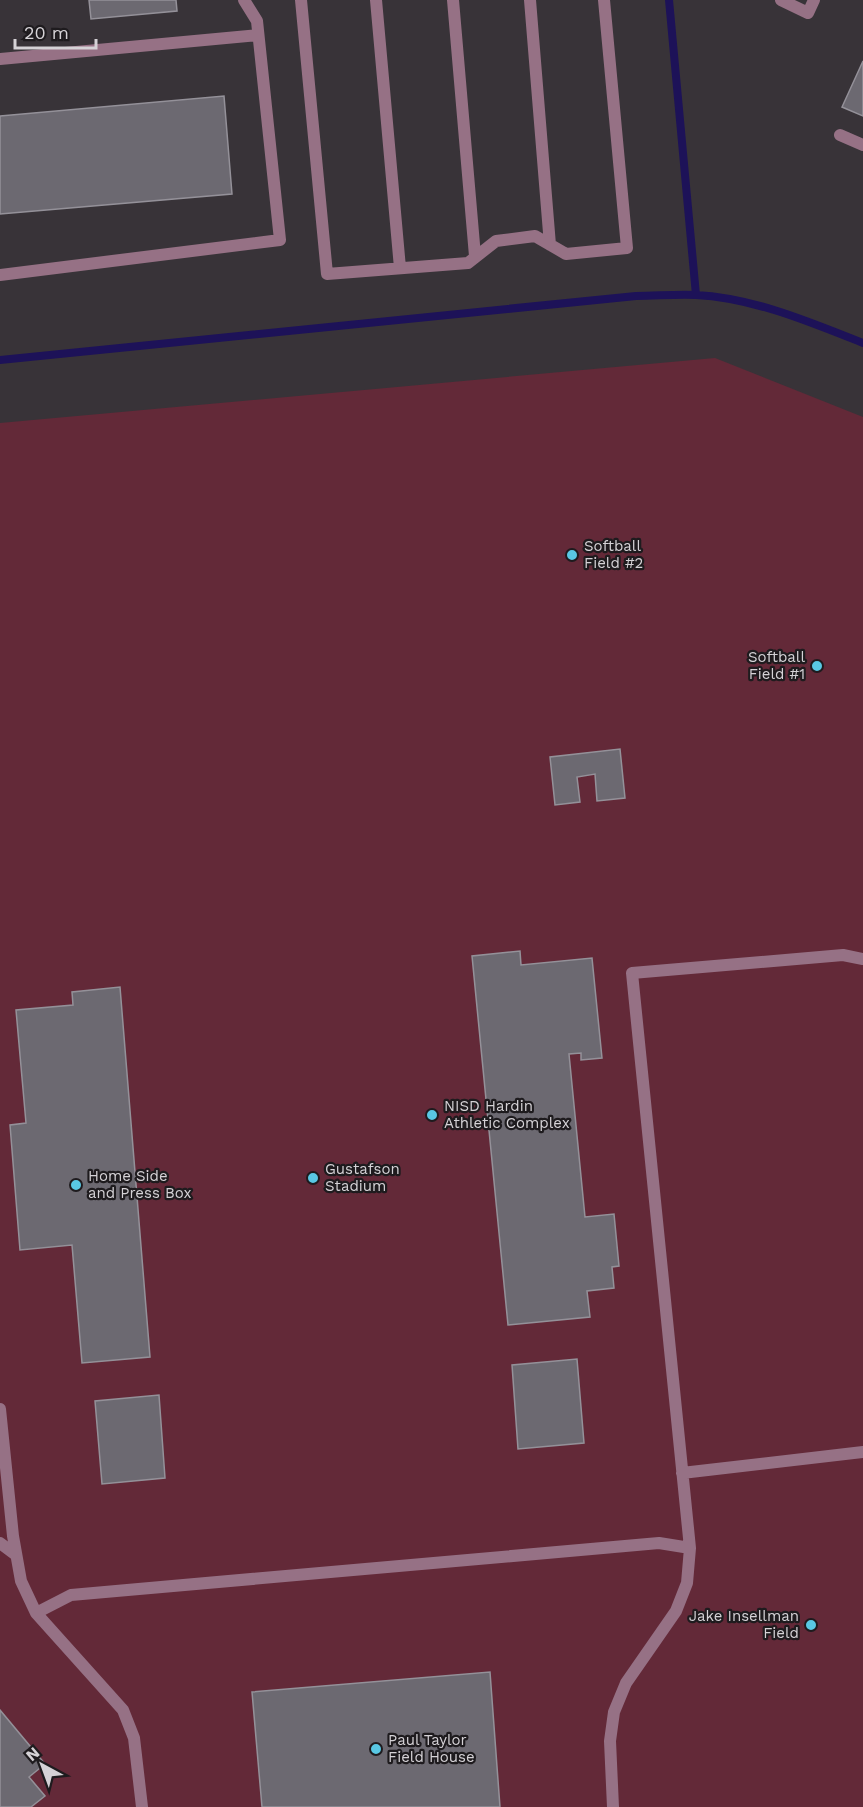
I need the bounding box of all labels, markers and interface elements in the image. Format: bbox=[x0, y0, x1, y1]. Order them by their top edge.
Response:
scale bar bbox=[15, 12, 96, 50]
text: 20 m bbox=[24, 22, 69, 43]
place label: Softball Field #2 bbox=[584, 537, 643, 572]
marker: Softball Field #2 bbox=[565, 548, 579, 562]
place label: Softball Field #1 bbox=[748, 648, 805, 683]
marker: Softball Field #1 bbox=[810, 659, 824, 673]
place label: NISD Hardin Athletic Complex bbox=[444, 1097, 570, 1132]
marker: NISD Hardin Athletic Complex bbox=[425, 1108, 439, 1122]
place label: Gustafson Stadium bbox=[325, 1160, 400, 1195]
place label: Home Side and Press Box bbox=[88, 1167, 191, 1202]
marker: Gustafson Stadium bbox=[306, 1171, 320, 1185]
marker: Home Side and Press Box bbox=[69, 1178, 83, 1192]
place label: Jake Insellman Field bbox=[689, 1607, 799, 1642]
marker: Jake Insellman Field bbox=[804, 1618, 818, 1632]
place label: Paul Taylor Field House bbox=[388, 1731, 475, 1766]
north arrow bbox=[12, 1735, 72, 1795]
marker: Paul Taylor Field House bbox=[369, 1742, 383, 1756]
text: N bbox=[22, 1743, 43, 1765]

